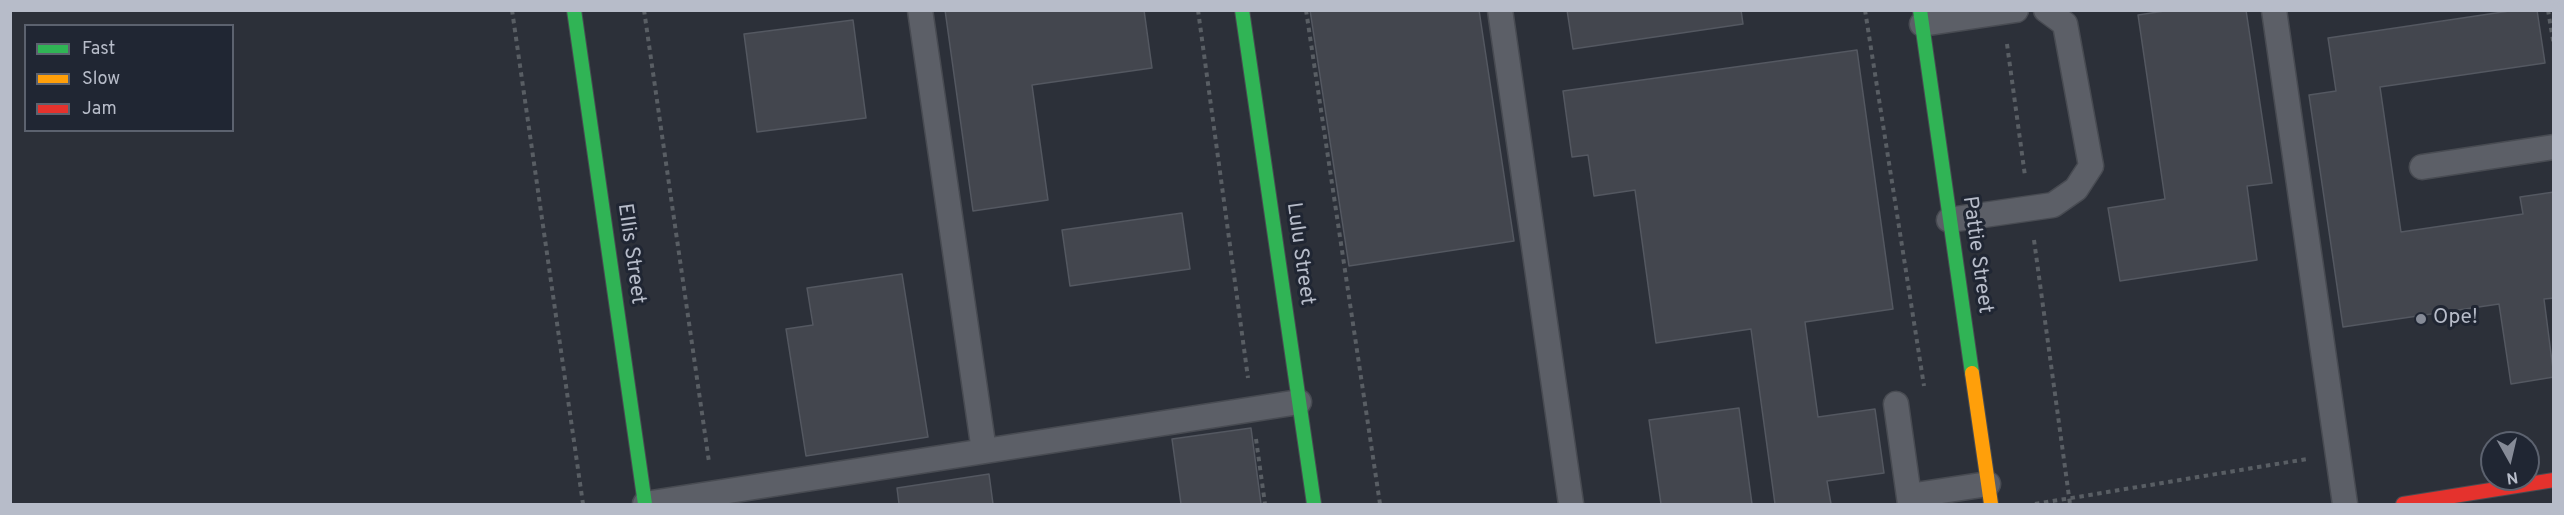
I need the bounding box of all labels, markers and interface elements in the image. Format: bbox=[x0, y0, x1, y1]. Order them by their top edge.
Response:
legend bbox=[24, 24, 234, 132]
text: Fast bbox=[82, 38, 115, 61]
text: Slow bbox=[82, 68, 120, 91]
text: Jam bbox=[82, 98, 117, 121]
street label: Pattie Street bbox=[1955, 195, 1997, 315]
street label: Lulu Street bbox=[1279, 201, 1319, 307]
street label: Ellis Street bbox=[610, 202, 650, 306]
place label: Ope! bbox=[2433, 306, 2478, 332]
marker: Ope! bbox=[2414, 312, 2428, 326]
north arrow bbox=[2480, 431, 2540, 491]
text: N bbox=[2505, 466, 2519, 488]

